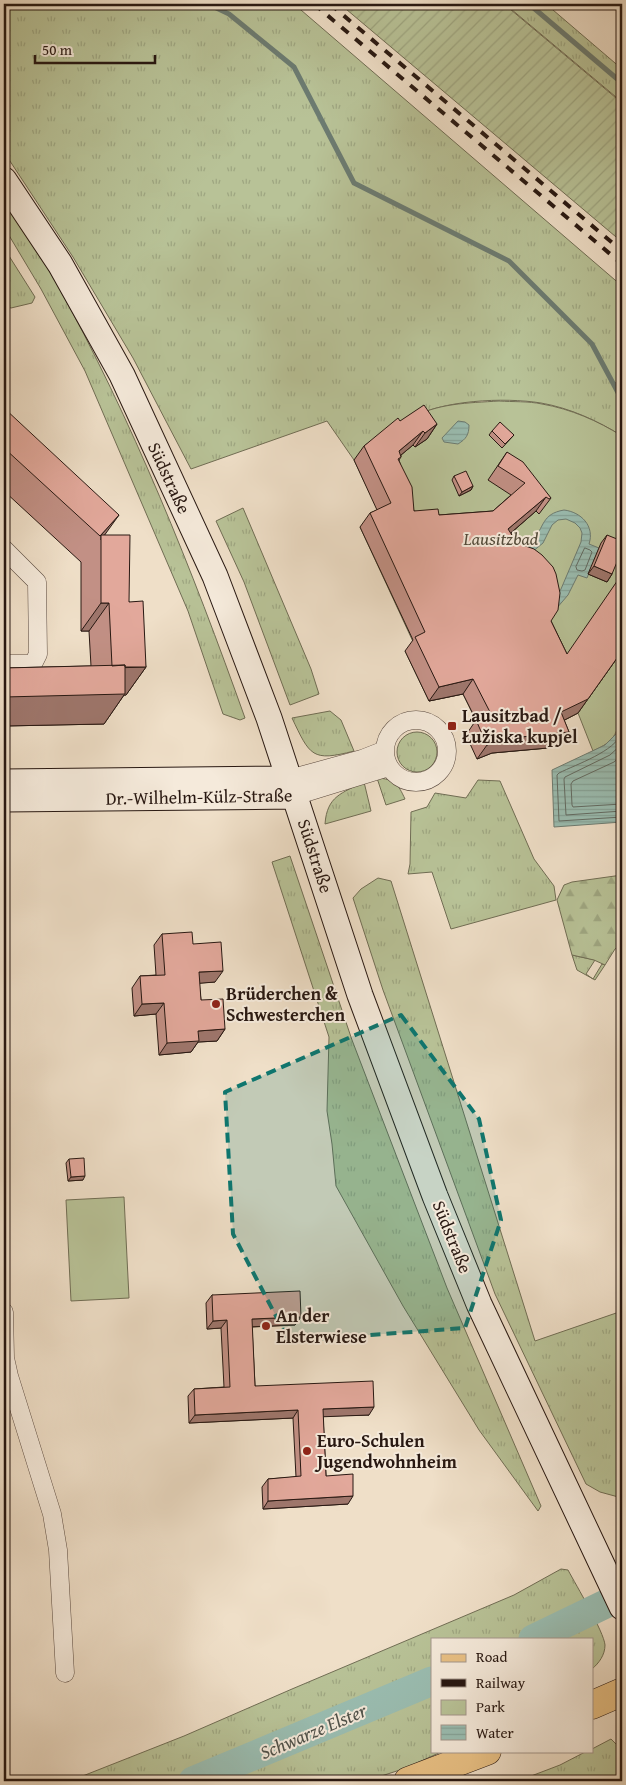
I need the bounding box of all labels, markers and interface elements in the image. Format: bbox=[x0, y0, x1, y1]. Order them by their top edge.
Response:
scale bar bbox=[35, 32, 155, 64]
text: 50 m bbox=[42, 39, 73, 60]
street label: Südstraße bbox=[141, 437, 198, 518]
park label: Lausitzbad bbox=[463, 525, 539, 552]
place label: Lausitzbad / Łužiska kupjel bbox=[462, 702, 578, 750]
marker: Lausitzbad / Łužiska kupjel bbox=[446, 720, 458, 732]
street label: Dr.-Wilhelm-Külz-Straße bbox=[105, 781, 293, 812]
street label: Südstraße bbox=[291, 815, 340, 896]
place label: Brüderchen & Schwesterchen bbox=[226, 980, 345, 1028]
marker: Brüderchen & Schwesterchen bbox=[210, 998, 222, 1010]
street label: Südstraße bbox=[426, 1196, 479, 1277]
place label: An der Elsterwiese bbox=[276, 1302, 367, 1350]
marker: An der Elsterwiese bbox=[260, 1320, 272, 1332]
place label: Euro-Schulen Jugendwohnheim bbox=[314, 1427, 457, 1475]
marker: Euro-Schulen Jugendwohnheim bbox=[301, 1445, 313, 1457]
legend bbox=[431, 1638, 594, 1752]
text: Road bbox=[476, 1646, 507, 1667]
text: Railway bbox=[476, 1672, 526, 1693]
water label: Schwarze Elster bbox=[255, 1696, 372, 1766]
text: Park bbox=[476, 1696, 505, 1717]
text: Water bbox=[476, 1722, 514, 1743]

